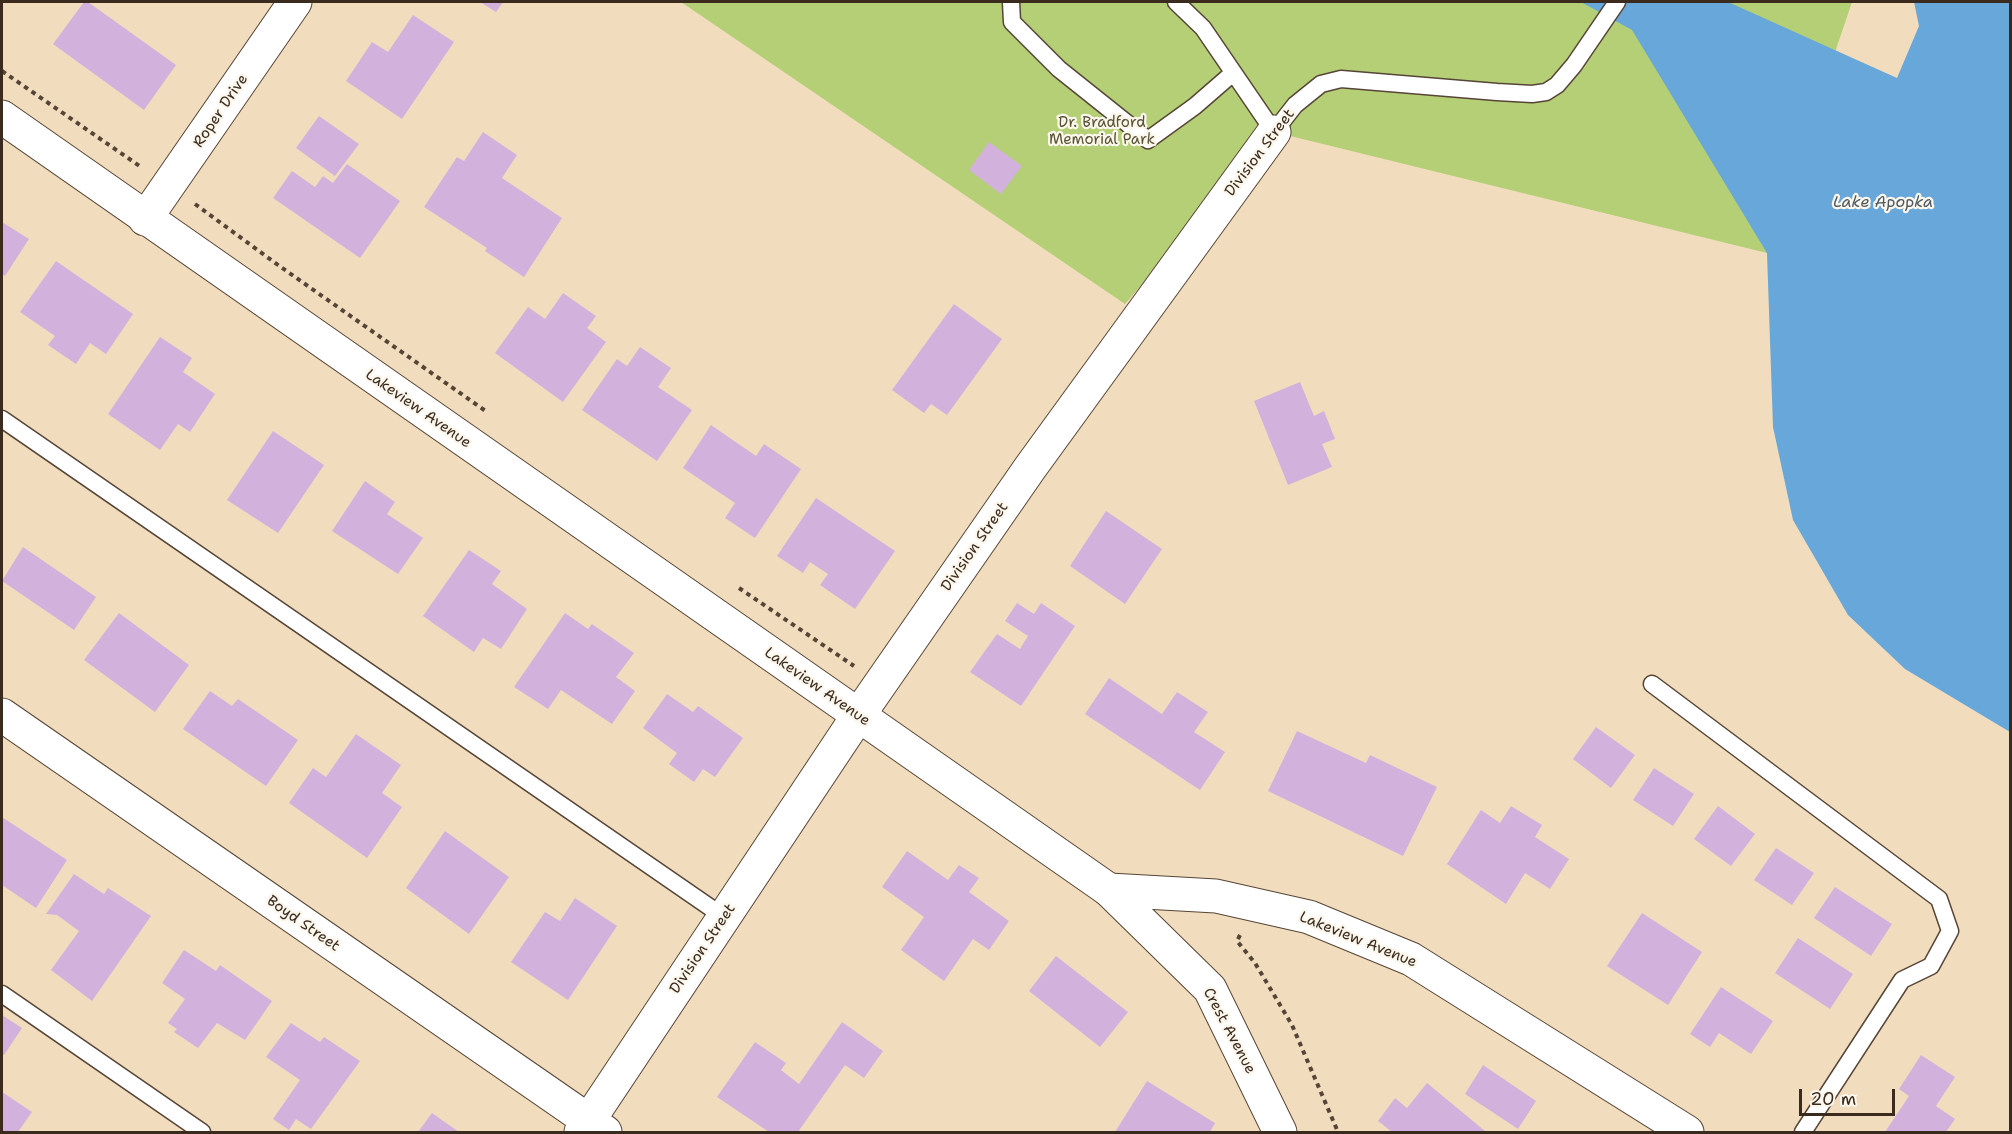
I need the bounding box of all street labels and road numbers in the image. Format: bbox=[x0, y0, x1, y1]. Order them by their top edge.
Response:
street label: Roper Drive bbox=[190, 71, 252, 151]
street label: Division Street bbox=[1221, 106, 1299, 200]
street label: Lakeview Avenue bbox=[362, 366, 474, 452]
street label: Division Street bbox=[938, 499, 1012, 595]
street label: Lakeview Avenue bbox=[761, 644, 873, 730]
street label: Boyd Street bbox=[263, 892, 343, 956]
street label: Division Street bbox=[666, 901, 740, 997]
street label: Lakeview Avenue bbox=[1297, 908, 1419, 972]
street label: Crest Avenue bbox=[1199, 985, 1259, 1077]

